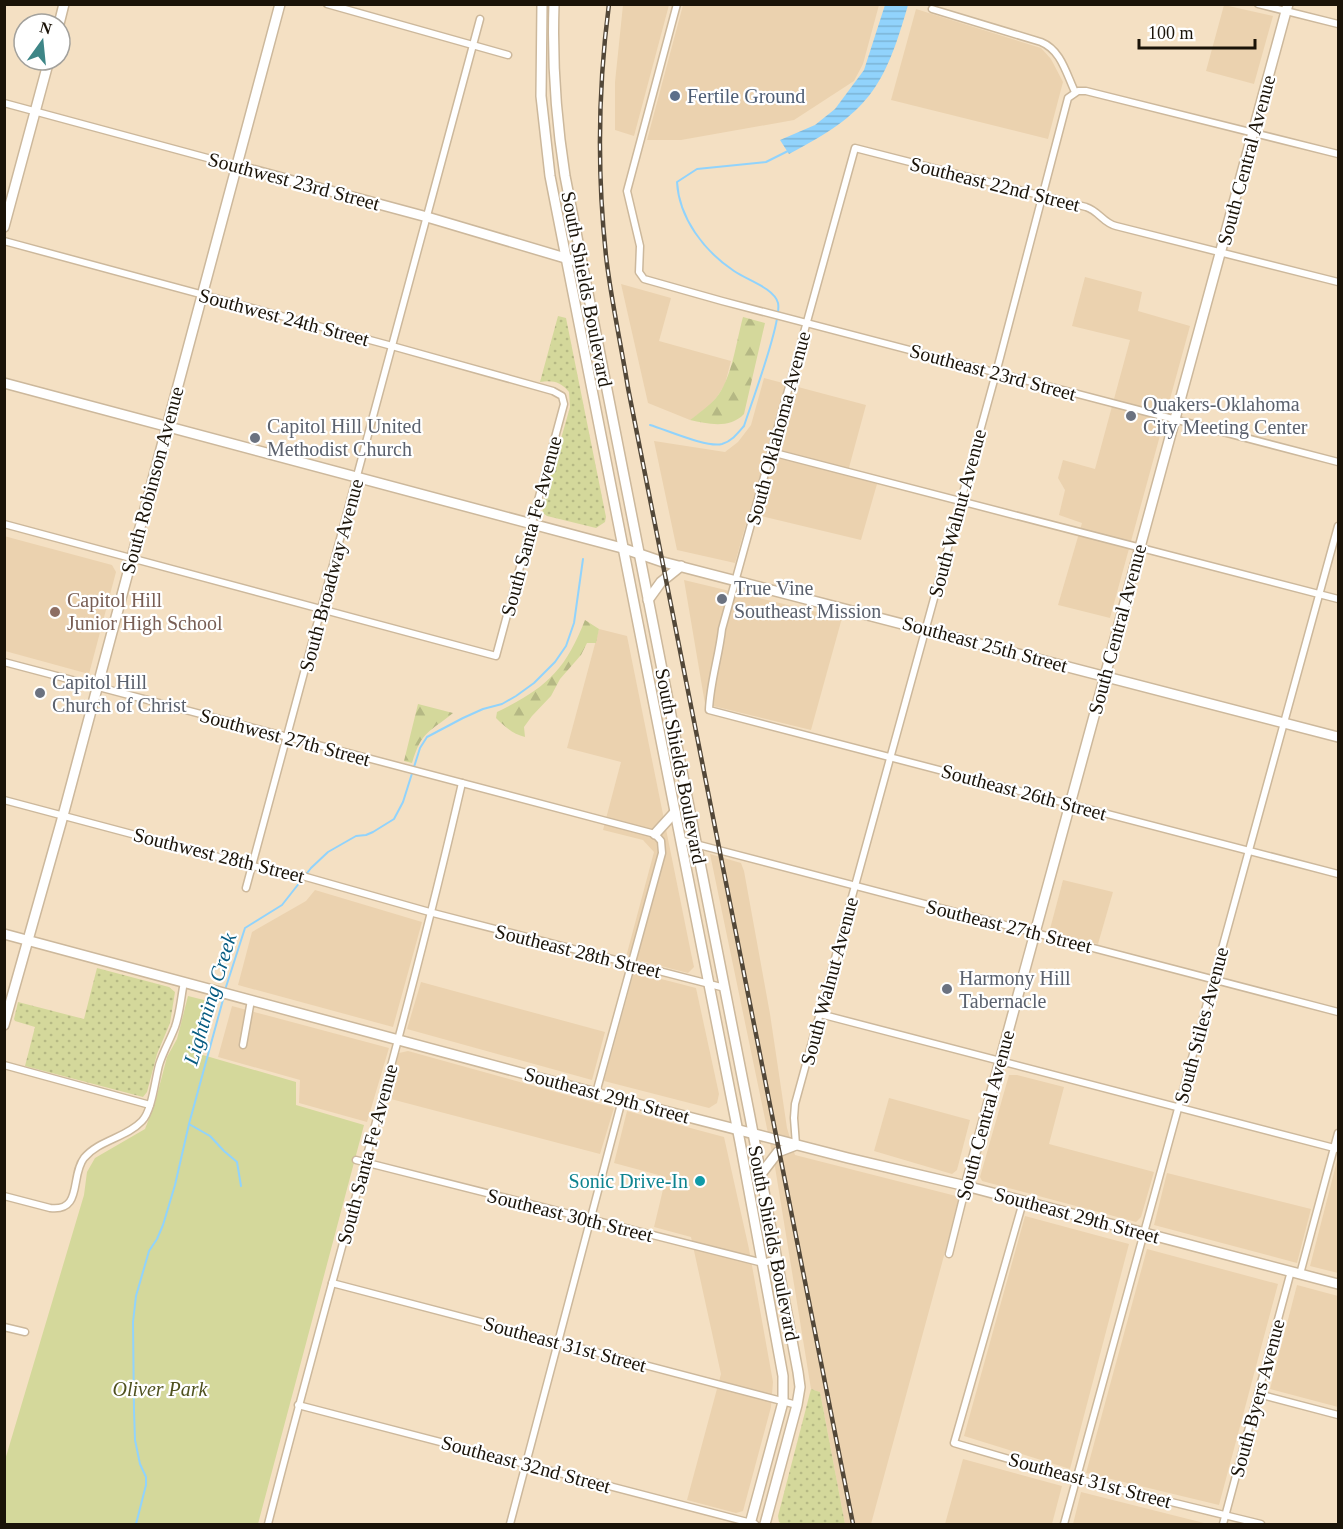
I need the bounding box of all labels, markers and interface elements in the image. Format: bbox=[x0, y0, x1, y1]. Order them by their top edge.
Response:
north arrow bbox=[12, 12, 72, 72]
scale bar bbox=[1139, 12, 1254, 50]
text: N bbox=[38, 18, 54, 38]
text: 100 m bbox=[1148, 23, 1194, 43]
street label: South Central Avenue bbox=[1213, 72, 1279, 247]
place label: Fertile Ground bbox=[687, 85, 805, 107]
marker: Fertile Ground bbox=[668, 89, 682, 103]
street label: Southwest 23rd Street bbox=[206, 148, 383, 215]
street label: Southeast 22nd Street bbox=[908, 152, 1083, 216]
street label: South Shields Boulevard bbox=[557, 189, 617, 389]
street label: Southwest 24th Street bbox=[196, 284, 372, 350]
street label: South Oklahoma Avenue bbox=[742, 329, 814, 527]
street label: Southeast 23rd Street bbox=[908, 339, 1079, 405]
street label: South Robinson Avenue bbox=[116, 384, 188, 576]
place label: Quakers-Oklahoma City Meeting Center bbox=[1143, 393, 1308, 439]
marker: Quakers-Oklahoma City Meeting Center bbox=[1124, 409, 1138, 423]
place label: Capitol Hill United Methodist Church bbox=[267, 415, 421, 460]
street label: South Walnut Avenue bbox=[924, 426, 990, 599]
marker: Capitol Hill United Methodist Church bbox=[248, 431, 262, 445]
street label: South Santa Fe Avenue bbox=[496, 433, 566, 619]
street label: South Broadway Avenue bbox=[295, 476, 368, 674]
street label: South Central Avenue bbox=[1084, 541, 1150, 716]
place label: True Vine Southeast Mission bbox=[734, 577, 881, 622]
place label: Capitol Hill Junior High School bbox=[67, 589, 223, 635]
marker: True Vine Southeast Mission bbox=[715, 592, 729, 606]
marker: Capitol Hill Junior High School bbox=[48, 605, 62, 619]
street label: Southeast 25th Street bbox=[900, 611, 1070, 677]
street label: South Shields Boulevard bbox=[651, 666, 711, 866]
place label: Capitol Hill Church of Christ bbox=[52, 671, 187, 716]
marker: Capitol Hill Church of Christ bbox=[33, 686, 47, 700]
street label: Southwest 27th Street bbox=[197, 704, 373, 770]
street label: Southeast 26th Street bbox=[939, 759, 1109, 825]
street label: Southwest 28th Street bbox=[131, 823, 307, 887]
street label: South Walnut Avenue bbox=[796, 894, 862, 1067]
street label: Southeast 27th Street bbox=[924, 895, 1095, 957]
street label: Southeast 28th Street bbox=[493, 920, 664, 982]
water label: Lightning Creek bbox=[178, 930, 242, 1069]
street label: South Stiles Avenue bbox=[1170, 944, 1232, 1105]
place label: Harmony Hill Tabernacle bbox=[959, 967, 1071, 1012]
marker: Harmony Hill Tabernacle bbox=[940, 982, 954, 996]
street label: South Central Avenue bbox=[952, 1027, 1018, 1202]
street label: South Santa Fe Avenue bbox=[332, 1061, 402, 1247]
street label: Southeast 29th Street bbox=[522, 1062, 692, 1128]
street label: South Shields Boulevard bbox=[744, 1143, 804, 1343]
place label: Sonic Drive-In bbox=[569, 1170, 688, 1192]
marker: Sonic Drive-In bbox=[693, 1174, 707, 1188]
street label: Southeast 29th Street bbox=[992, 1182, 1162, 1248]
street label: Southeast 30th Street bbox=[485, 1184, 656, 1246]
street label: Southeast 31st Street bbox=[481, 1312, 649, 1376]
street label: South Byers Avenue bbox=[1225, 1316, 1290, 1480]
park label: Oliver Park bbox=[113, 1378, 209, 1400]
street label: Southeast 32nd Street bbox=[439, 1431, 614, 1497]
street label: Southeast 31st Street bbox=[1006, 1448, 1174, 1512]

